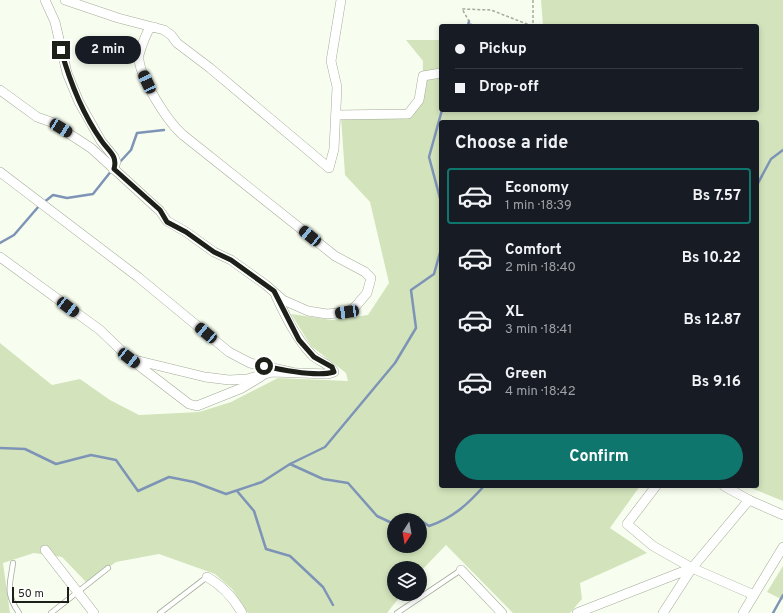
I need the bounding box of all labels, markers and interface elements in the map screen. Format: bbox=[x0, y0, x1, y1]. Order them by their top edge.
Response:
callout: 2 min bbox=[75, 36, 141, 64]
text: Pickup bbox=[479, 40, 527, 59]
route end bbox=[52, 41, 70, 59]
text: 2 min bbox=[91, 42, 125, 58]
car bbox=[136, 69, 158, 95]
text: Drop-off bbox=[479, 78, 539, 97]
car bbox=[48, 117, 74, 139]
text: Choose a ride bbox=[455, 132, 568, 155]
icon: car bbox=[457, 178, 493, 214]
text: Economy bbox=[505, 179, 569, 198]
text: Bs 7.57 bbox=[692, 187, 741, 206]
text: 1 min · 18:39 bbox=[505, 198, 572, 214]
car bbox=[297, 224, 323, 248]
icon: car bbox=[457, 240, 493, 276]
text: Comfort bbox=[505, 241, 562, 260]
text: Bs 10.22 bbox=[682, 249, 741, 268]
text: 2 min · 18:40 bbox=[505, 260, 576, 276]
car bbox=[55, 295, 81, 319]
icon: car bbox=[457, 302, 493, 338]
text: XL bbox=[505, 303, 523, 322]
car bbox=[334, 304, 360, 320]
text: Bs 12.87 bbox=[684, 311, 741, 330]
car bbox=[193, 321, 219, 345]
text: 3 min · 18:41 bbox=[505, 322, 572, 338]
car bbox=[116, 346, 142, 370]
route start bbox=[255, 357, 273, 375]
icon: car bbox=[457, 364, 493, 400]
text: Green bbox=[505, 365, 547, 384]
text: Bs 9.16 bbox=[691, 373, 741, 392]
text: 4 min · 18:42 bbox=[505, 384, 576, 400]
button: Confirm bbox=[455, 434, 743, 480]
north arrow bbox=[387, 513, 427, 553]
map controls bbox=[387, 513, 427, 601]
button: layers bbox=[387, 561, 427, 601]
scale bar bbox=[12, 585, 69, 604]
text: 50 m bbox=[18, 587, 44, 601]

